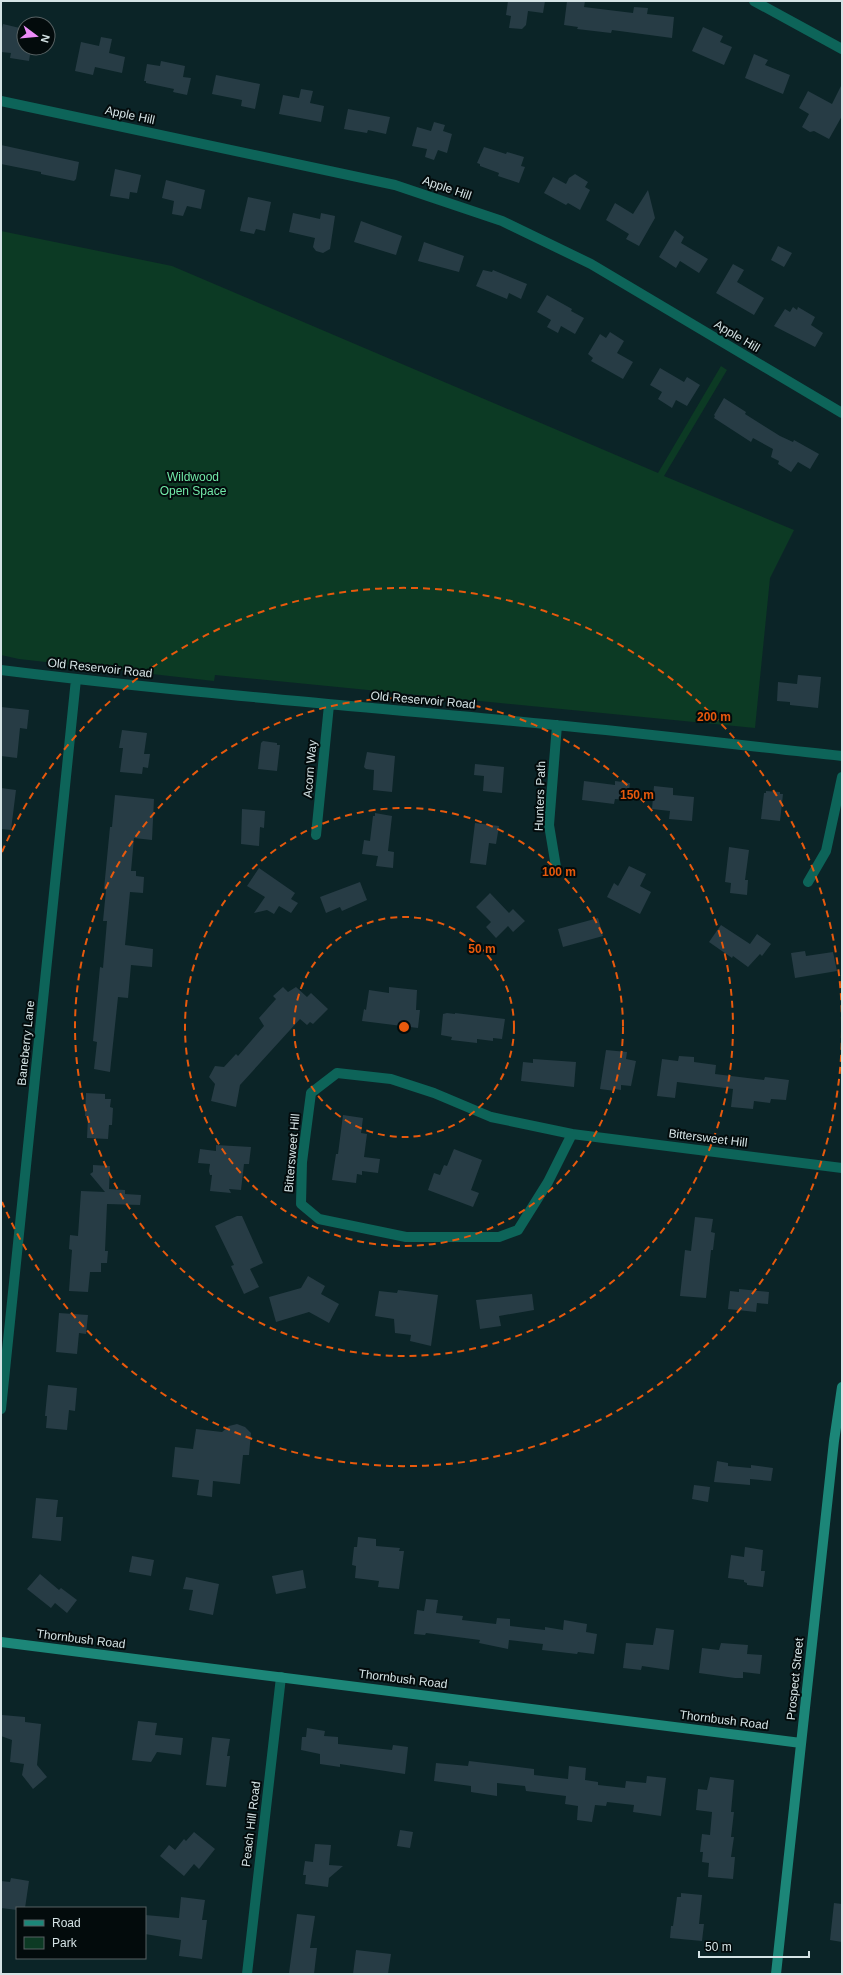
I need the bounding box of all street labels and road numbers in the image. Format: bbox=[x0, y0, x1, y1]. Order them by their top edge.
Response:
street label: Apple Hill bbox=[104, 103, 156, 127]
street label: Apple Hill bbox=[421, 173, 473, 203]
street label: Apple Hill bbox=[712, 317, 762, 355]
street label: Old Reservoir Road bbox=[47, 656, 153, 680]
street label: Old Reservoir Road bbox=[370, 688, 476, 712]
street label: Acorn Way bbox=[300, 739, 320, 799]
street label: Hunters Path bbox=[532, 761, 548, 831]
street label: Baneberry Lane bbox=[15, 999, 37, 1086]
street label: Bittersweet Hill bbox=[282, 1113, 302, 1193]
street label: Bittersweet Hill bbox=[668, 1126, 748, 1150]
street label: Thornbush Road bbox=[36, 1627, 126, 1651]
street label: Prospect Street bbox=[784, 1636, 806, 1721]
street label: Thornbush Road bbox=[358, 1667, 448, 1691]
street label: Thornbush Road bbox=[679, 1708, 769, 1732]
street label: Peach Hill Road bbox=[239, 1780, 263, 1868]

